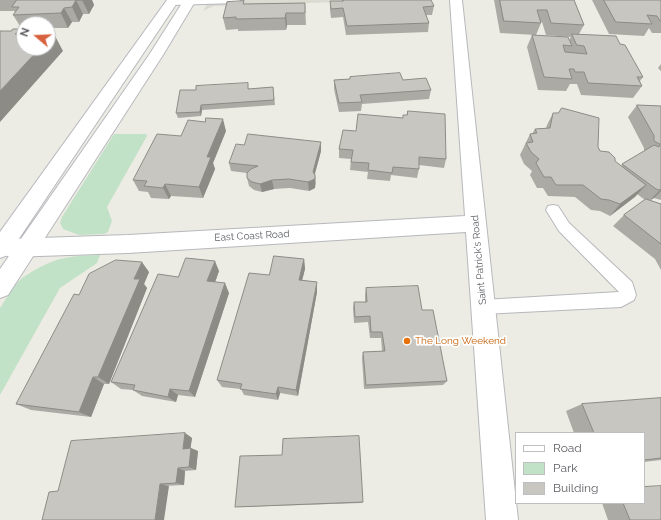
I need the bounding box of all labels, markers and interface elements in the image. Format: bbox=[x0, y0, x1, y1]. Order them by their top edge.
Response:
north arrow bbox=[16, 16, 56, 56]
text: N bbox=[18, 26, 33, 38]
street label: Saint Patrick's Road bbox=[469, 215, 489, 305]
street label: East Coast Road bbox=[214, 228, 290, 244]
place label: The Long Weekend bbox=[415, 335, 506, 347]
marker: The Long Weekend bbox=[402, 336, 412, 346]
legend bbox=[515, 432, 645, 504]
text: Road bbox=[553, 441, 582, 455]
text: Park bbox=[553, 461, 578, 475]
text: Building bbox=[553, 481, 599, 495]

